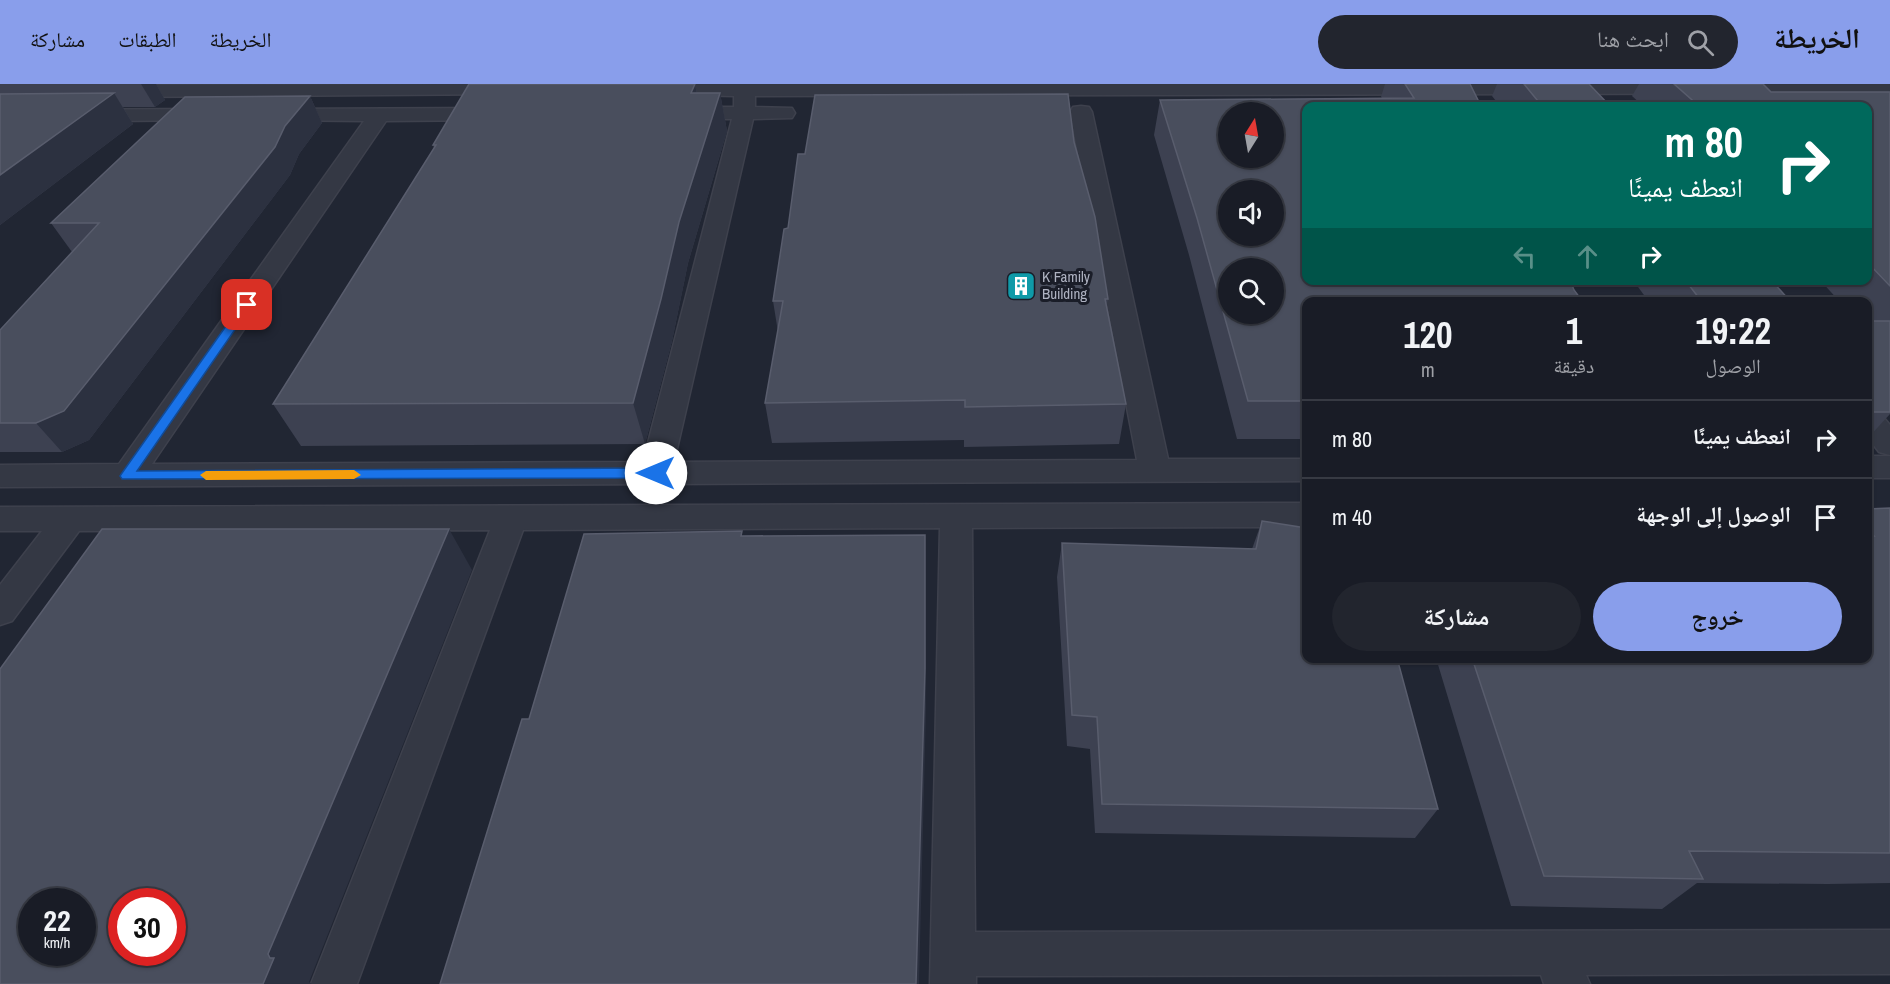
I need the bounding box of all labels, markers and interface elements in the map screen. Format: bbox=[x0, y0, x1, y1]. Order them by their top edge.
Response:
search box bbox=[1318, 15, 1738, 69]
text: الخريطة bbox=[1774, 19, 1860, 57]
text: ابحث هنا bbox=[1597, 24, 1669, 54]
text: مشاركة bbox=[30, 25, 85, 54]
text: الطبقات bbox=[118, 25, 177, 54]
text: الخريطة bbox=[210, 25, 271, 54]
icon: search bbox=[1684, 26, 1717, 59]
north arrow bbox=[1218, 102, 1284, 168]
map controls bbox=[1218, 102, 1284, 324]
text: 80 m bbox=[1664, 114, 1743, 170]
icon: right bbox=[1764, 126, 1842, 204]
text: انعطف يمينًا bbox=[1628, 169, 1743, 205]
button: sound bbox=[1218, 180, 1284, 246]
icon: left bbox=[1508, 240, 1541, 273]
icon: ahead bbox=[1571, 240, 1604, 273]
icon: right bbox=[1634, 240, 1667, 273]
button: search bbox=[1218, 258, 1284, 324]
place label: K Family Building bbox=[1042, 266, 1091, 304]
building icon: K Family Building bbox=[1005, 270, 1037, 302]
pin bbox=[221, 279, 272, 330]
icon: arrive bbox=[230, 288, 263, 321]
text: 1 bbox=[1566, 307, 1582, 355]
text: 19:22 bbox=[1695, 307, 1771, 355]
text: 120 bbox=[1403, 311, 1452, 359]
text: دقيقة bbox=[1554, 352, 1594, 379]
text: الوصول bbox=[1705, 352, 1761, 379]
text: m bbox=[1421, 356, 1435, 383]
text: انعطف يمينًا bbox=[1693, 421, 1791, 451]
icon: right bbox=[1809, 423, 1842, 456]
text: 80 m bbox=[1332, 424, 1372, 454]
position arrow bbox=[624, 441, 688, 505]
text: الوصول إلى الوجهة bbox=[1636, 499, 1791, 529]
icon: arrive bbox=[1809, 501, 1842, 534]
text: 40 m bbox=[1332, 502, 1372, 532]
button: مشاركة bbox=[1332, 582, 1581, 651]
button: خروج bbox=[1593, 582, 1842, 651]
speed limit sign: 30 bbox=[108, 888, 186, 966]
text: 22 bbox=[43, 900, 71, 940]
text: km/h bbox=[44, 932, 70, 953]

